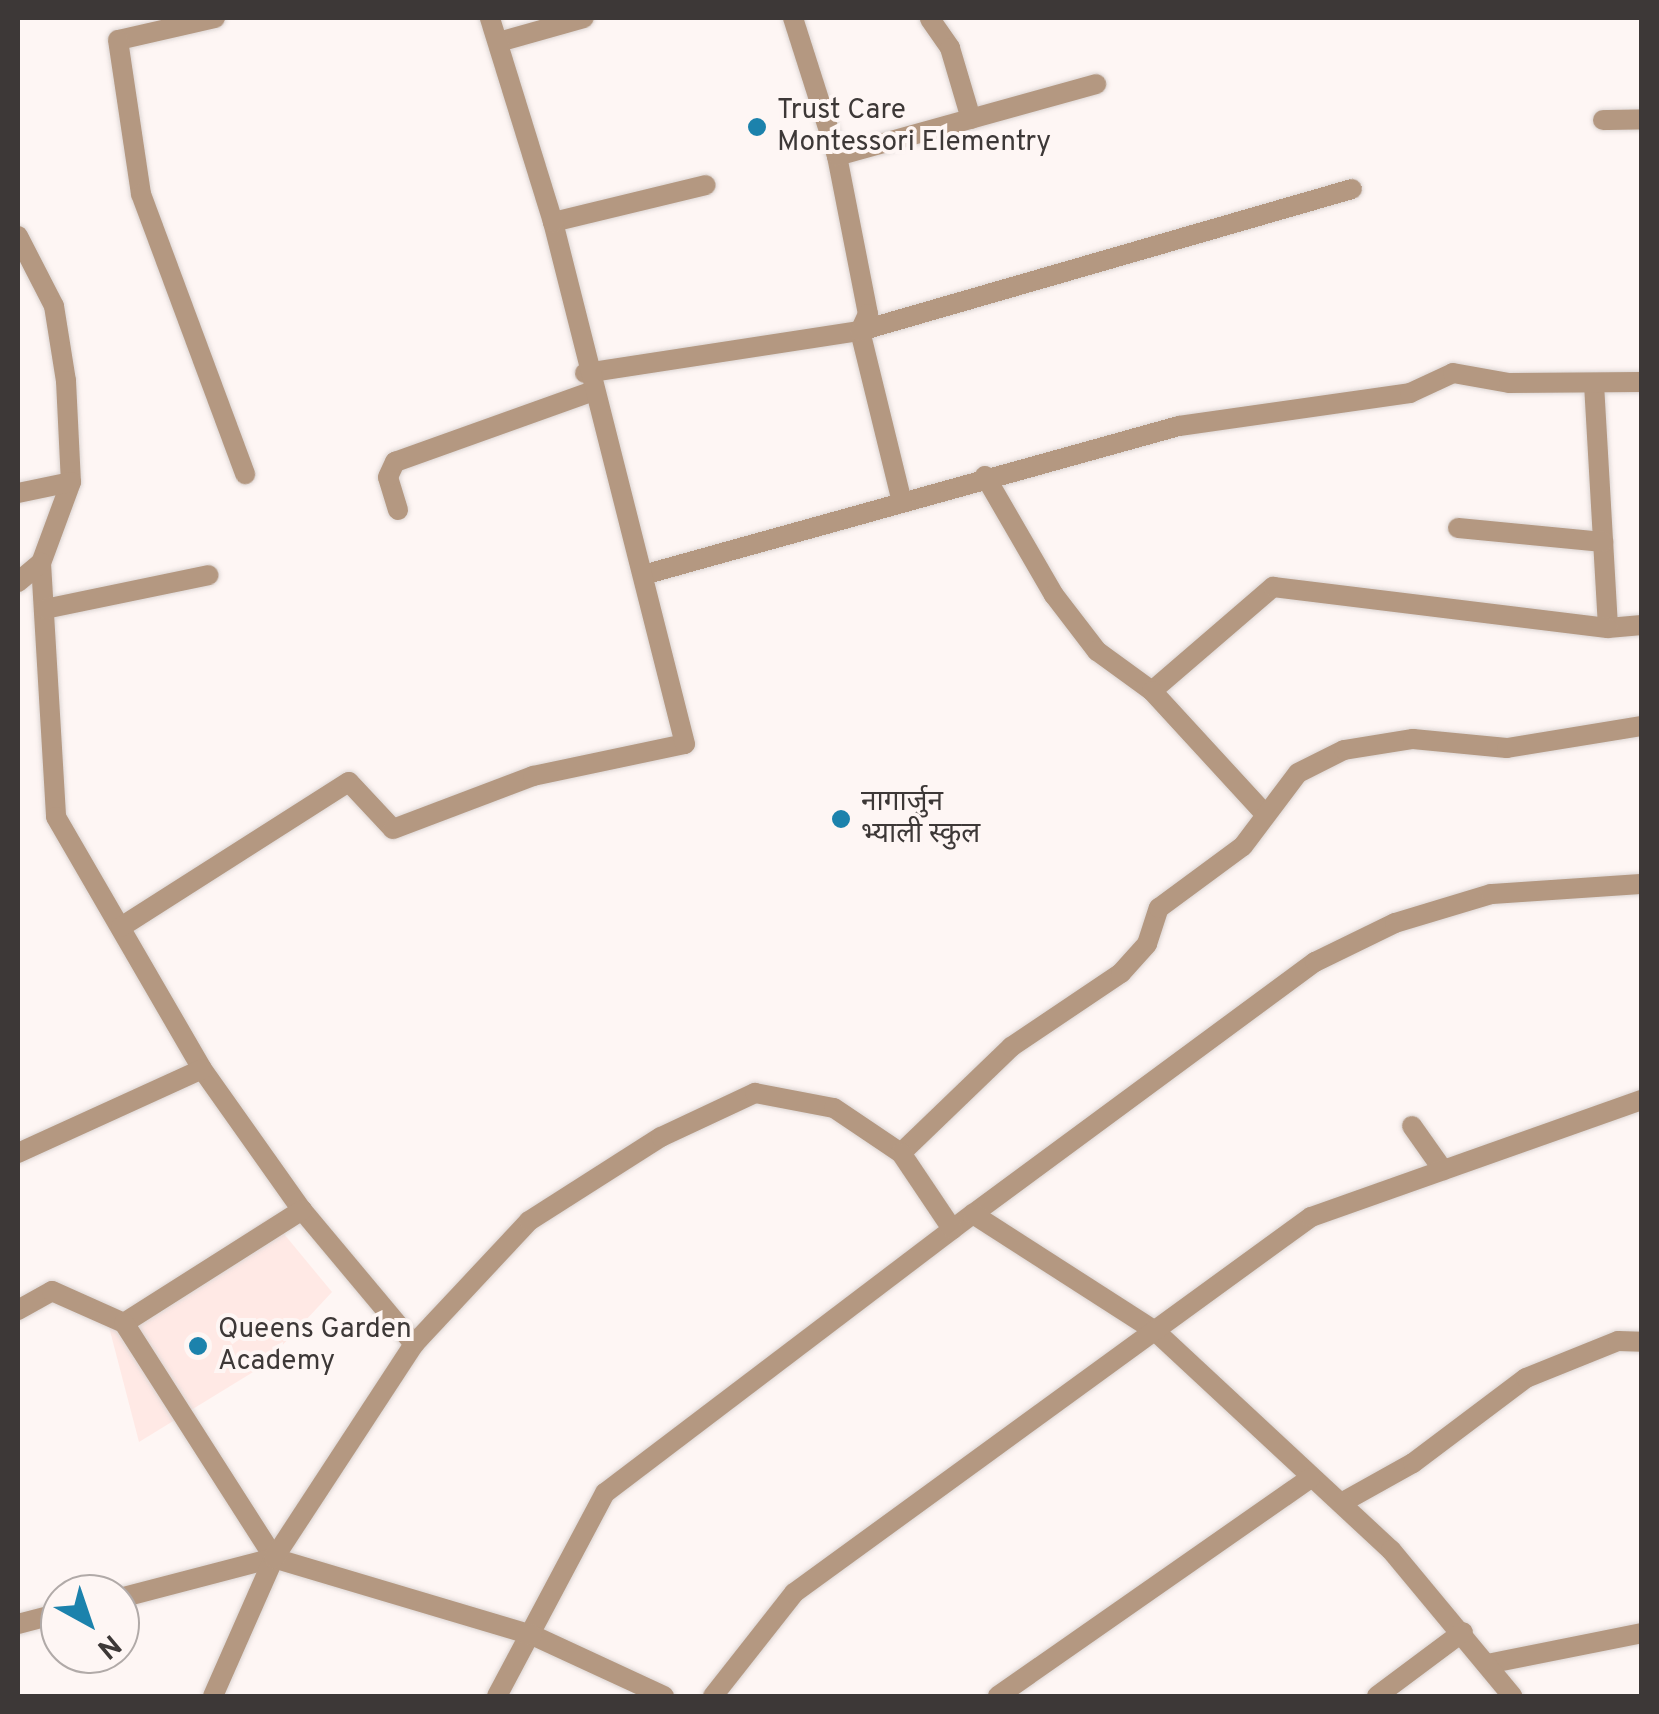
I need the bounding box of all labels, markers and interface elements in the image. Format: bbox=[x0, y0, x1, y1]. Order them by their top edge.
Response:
place label: Trust Care Montessori Elementry bbox=[777, 94, 1051, 160]
marker: Trust Care Montessori Elementry bbox=[746, 116, 768, 138]
place label: नागार्जुन भ्याली स्कुल bbox=[861, 786, 980, 852]
marker: नागार्जुन भ्याली स्कुल bbox=[830, 808, 852, 830]
place label: Queens Garden Academy bbox=[218, 1313, 412, 1379]
marker: Queens Garden Academy bbox=[187, 1335, 209, 1357]
north arrow bbox=[40, 1574, 140, 1674]
text: N bbox=[89, 1625, 127, 1666]

